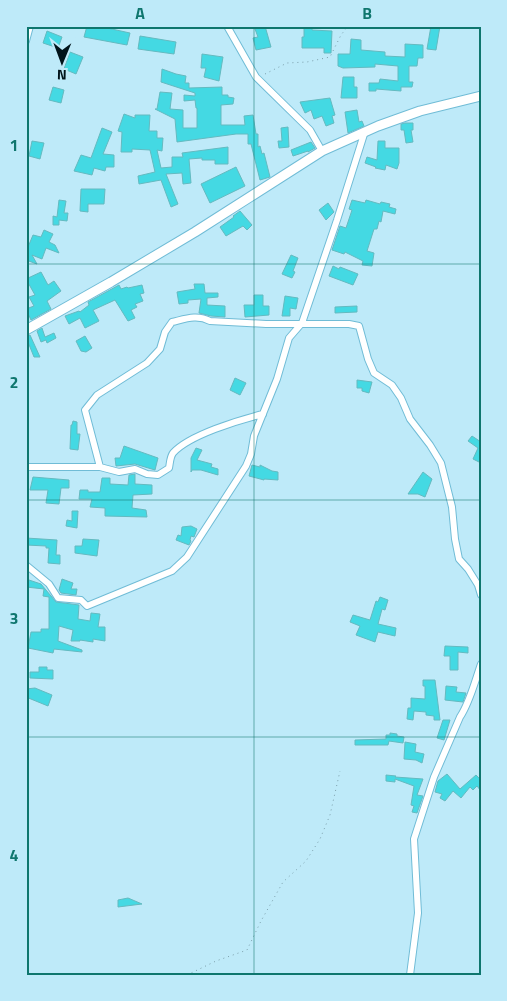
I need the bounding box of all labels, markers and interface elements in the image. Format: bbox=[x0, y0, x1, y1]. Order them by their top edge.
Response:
text: A bbox=[135, 1, 145, 25]
text: B bbox=[362, 1, 372, 25]
north arrow bbox=[38, 38, 88, 88]
text: N bbox=[57, 65, 67, 86]
text: 1 bbox=[10, 133, 18, 157]
text: 2 bbox=[10, 370, 18, 394]
text: 3 bbox=[10, 606, 18, 630]
text: 4 bbox=[10, 843, 19, 867]

